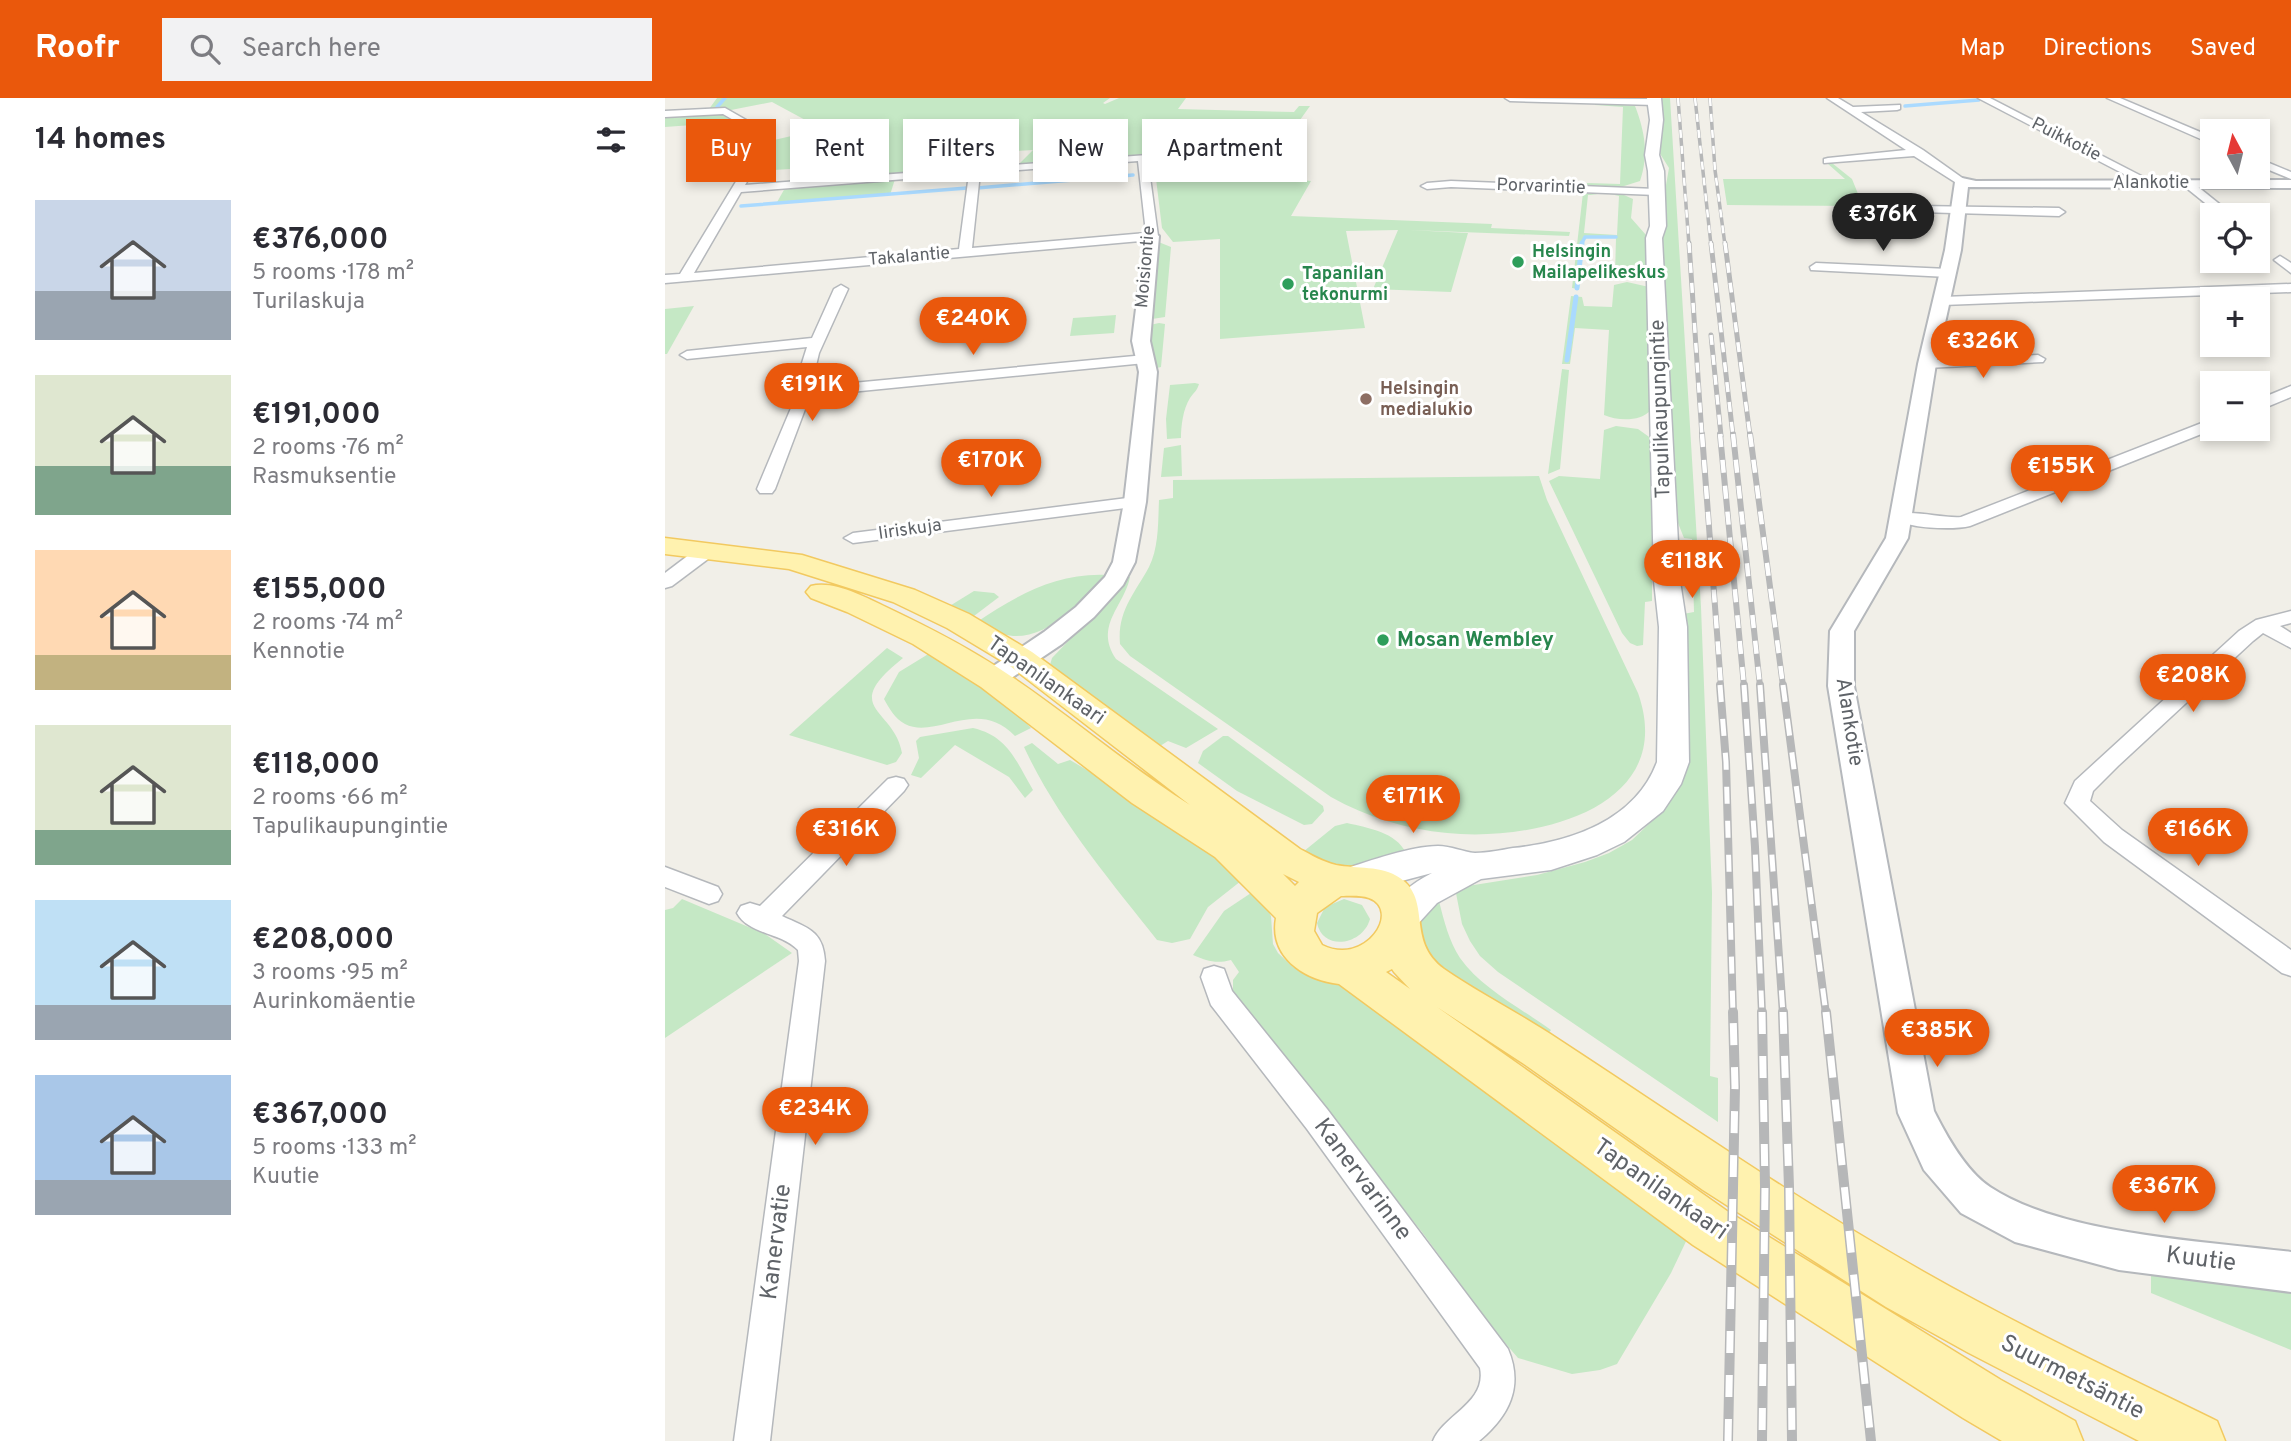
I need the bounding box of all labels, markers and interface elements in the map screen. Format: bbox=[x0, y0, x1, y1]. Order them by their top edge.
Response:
search box bbox=[162, 18, 652, 81]
text: Roofr bbox=[35, 28, 120, 70]
icon: search bbox=[186, 30, 224, 68]
text: Search here bbox=[242, 33, 381, 66]
text: Map bbox=[1960, 34, 2005, 64]
text: Directions bbox=[2043, 34, 2152, 64]
text: Saved bbox=[2190, 34, 2256, 64]
street label: Puikkotie bbox=[2027, 113, 2105, 167]
chip: Buy bbox=[686, 119, 776, 182]
chip: Rent bbox=[790, 119, 889, 182]
chip: Filters bbox=[903, 119, 1019, 182]
chip: New bbox=[1033, 119, 1128, 182]
chip: Apartment bbox=[1142, 119, 1307, 182]
north arrow bbox=[2200, 119, 2270, 189]
map controls bbox=[2200, 119, 2270, 441]
icon: filters bbox=[592, 121, 630, 159]
text: 14 homes bbox=[35, 122, 166, 159]
street label: Alankotie bbox=[2113, 172, 2189, 195]
street label: Porvarintie bbox=[1496, 174, 1586, 200]
pin: €376K bbox=[1834, 194, 1932, 253]
text: €376K bbox=[1848, 201, 1918, 230]
button: locate bbox=[2200, 203, 2270, 273]
text: €376,000 bbox=[252, 222, 389, 259]
street label: Moisiontie bbox=[1131, 225, 1161, 309]
icon: home bbox=[91, 228, 175, 312]
place label: Helsingin Mailapelikeskus bbox=[1532, 241, 1666, 285]
street label: Takalantie bbox=[867, 242, 951, 272]
marker: Helsingin Mailapelikeskus bbox=[1510, 254, 1526, 270]
text: 5 rooms · 178 m² bbox=[252, 259, 414, 288]
place label: Tapanilan tekonurmi bbox=[1302, 263, 1388, 307]
marker: Tapanilan tekonurmi bbox=[1280, 276, 1296, 292]
button: + bbox=[2200, 287, 2270, 357]
text: Turilaskuja bbox=[252, 288, 365, 317]
pin: €240K bbox=[924, 298, 1022, 357]
text: €240K bbox=[936, 305, 1010, 334]
street label: Tapulikaupungintie bbox=[1644, 319, 1678, 499]
pin: €326K bbox=[1934, 320, 2032, 380]
text: €326K bbox=[1947, 328, 2019, 357]
pin: €191K bbox=[763, 364, 861, 423]
text: €191K bbox=[780, 371, 844, 400]
button: − bbox=[2200, 371, 2270, 441]
place label: Helsingin medialukio bbox=[1380, 378, 1473, 422]
marker: Helsingin medialukio bbox=[1358, 391, 1374, 407]
text: €191,000 bbox=[252, 397, 381, 434]
icon: home bbox=[91, 403, 175, 487]
text: 2 rooms · 76 m² bbox=[252, 434, 404, 463]
pin: €170K bbox=[942, 440, 1040, 499]
pin: €155K bbox=[2012, 446, 2110, 505]
text: €170K bbox=[957, 447, 1025, 476]
text: €155K bbox=[2027, 453, 2095, 482]
text: Rasmuksentie bbox=[252, 463, 396, 492]
street label: Iiriskuja bbox=[877, 514, 943, 546]
pin: €118K bbox=[1643, 540, 1741, 600]
text: €118K bbox=[1660, 548, 1724, 577]
text: €155,000 bbox=[252, 572, 387, 609]
icon: home bbox=[91, 578, 175, 662]
text: 2 rooms · 74 m² bbox=[252, 609, 403, 638]
place label: Mosan Wembley bbox=[1397, 627, 1554, 654]
street label: Tapanilankaari bbox=[982, 630, 1110, 732]
marker: Mosan Wembley bbox=[1375, 632, 1391, 648]
text: Kennotie bbox=[252, 638, 345, 667]
pin: €208K bbox=[2144, 654, 2242, 714]
text: €208K bbox=[2156, 662, 2230, 691]
street label: Alankotie bbox=[1829, 676, 1869, 768]
text: €118,000 bbox=[252, 747, 380, 784]
icon: home bbox=[91, 753, 175, 837]
pin: €171K bbox=[1364, 776, 1462, 835]
text: €171K bbox=[1382, 783, 1444, 812]
text: 2 rooms · 66 m² bbox=[252, 784, 408, 813]
pin: €316K bbox=[797, 808, 895, 868]
pin: €166K bbox=[2149, 808, 2247, 868]
text: Tapulikaupungintie bbox=[252, 813, 448, 842]
text: €316K bbox=[812, 816, 880, 845]
text: €166K bbox=[2164, 816, 2232, 845]
text: €208,000 bbox=[252, 922, 394, 959]
icon: home bbox=[91, 928, 175, 1012]
text: 3 rooms · 95 m² bbox=[252, 959, 408, 988]
text: Aurinkomäentie bbox=[252, 988, 416, 1017]
pin: €385K bbox=[1888, 1010, 1986, 1069]
text: €385K bbox=[1900, 1017, 1974, 1046]
pin: €234K bbox=[766, 1088, 864, 1147]
text: €234K bbox=[778, 1095, 852, 1124]
text: €367,000 bbox=[252, 1097, 388, 1134]
icon: home bbox=[91, 1103, 175, 1187]
street label: Kanervarinne bbox=[1306, 1113, 1418, 1247]
street label: Tapanilankaari bbox=[1587, 1132, 1733, 1248]
text: 5 rooms · 133 m² bbox=[252, 1134, 417, 1163]
text: Kuutie bbox=[252, 1163, 319, 1192]
pin: €367K bbox=[2115, 1166, 2213, 1225]
text: €367K bbox=[2128, 1173, 2200, 1202]
street label: Kanervatie bbox=[755, 1182, 799, 1302]
street label: Kuutie bbox=[2164, 1241, 2238, 1279]
street label: Suurmetsäntie bbox=[1995, 1329, 2149, 1427]

